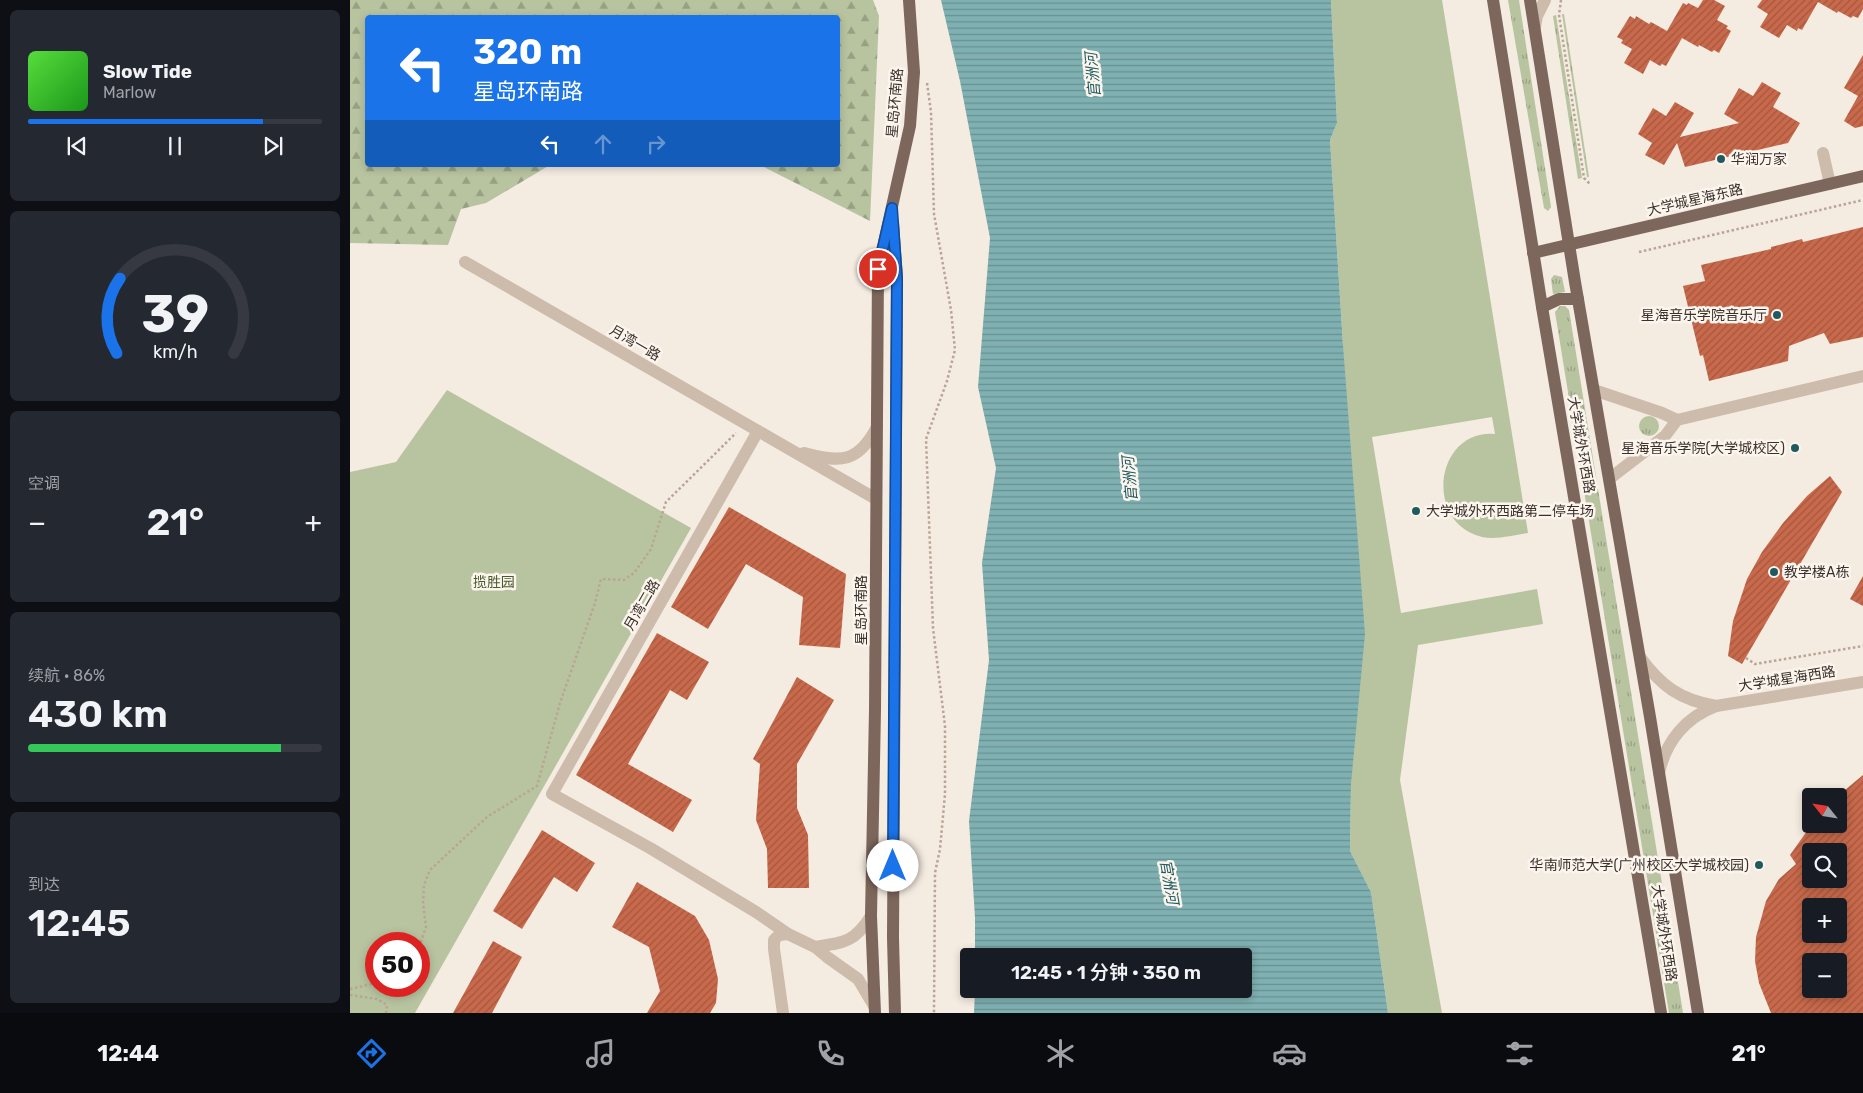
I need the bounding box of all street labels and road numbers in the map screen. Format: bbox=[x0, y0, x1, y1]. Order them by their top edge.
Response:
street label: 星岛环南路 bbox=[883, 67, 907, 139]
street label: 大学城星海东路 bbox=[1645, 181, 1745, 219]
street label: 月湾一路 bbox=[607, 322, 663, 364]
street label: 大学城外环西路 bbox=[1564, 395, 1598, 495]
street label: 星岛环南路 bbox=[853, 575, 870, 645]
street label: 月湾二路 bbox=[621, 577, 663, 633]
street label: 大学城星海西路 bbox=[1737, 663, 1837, 695]
street label: 大学城外环西路 bbox=[1648, 883, 1680, 983]

